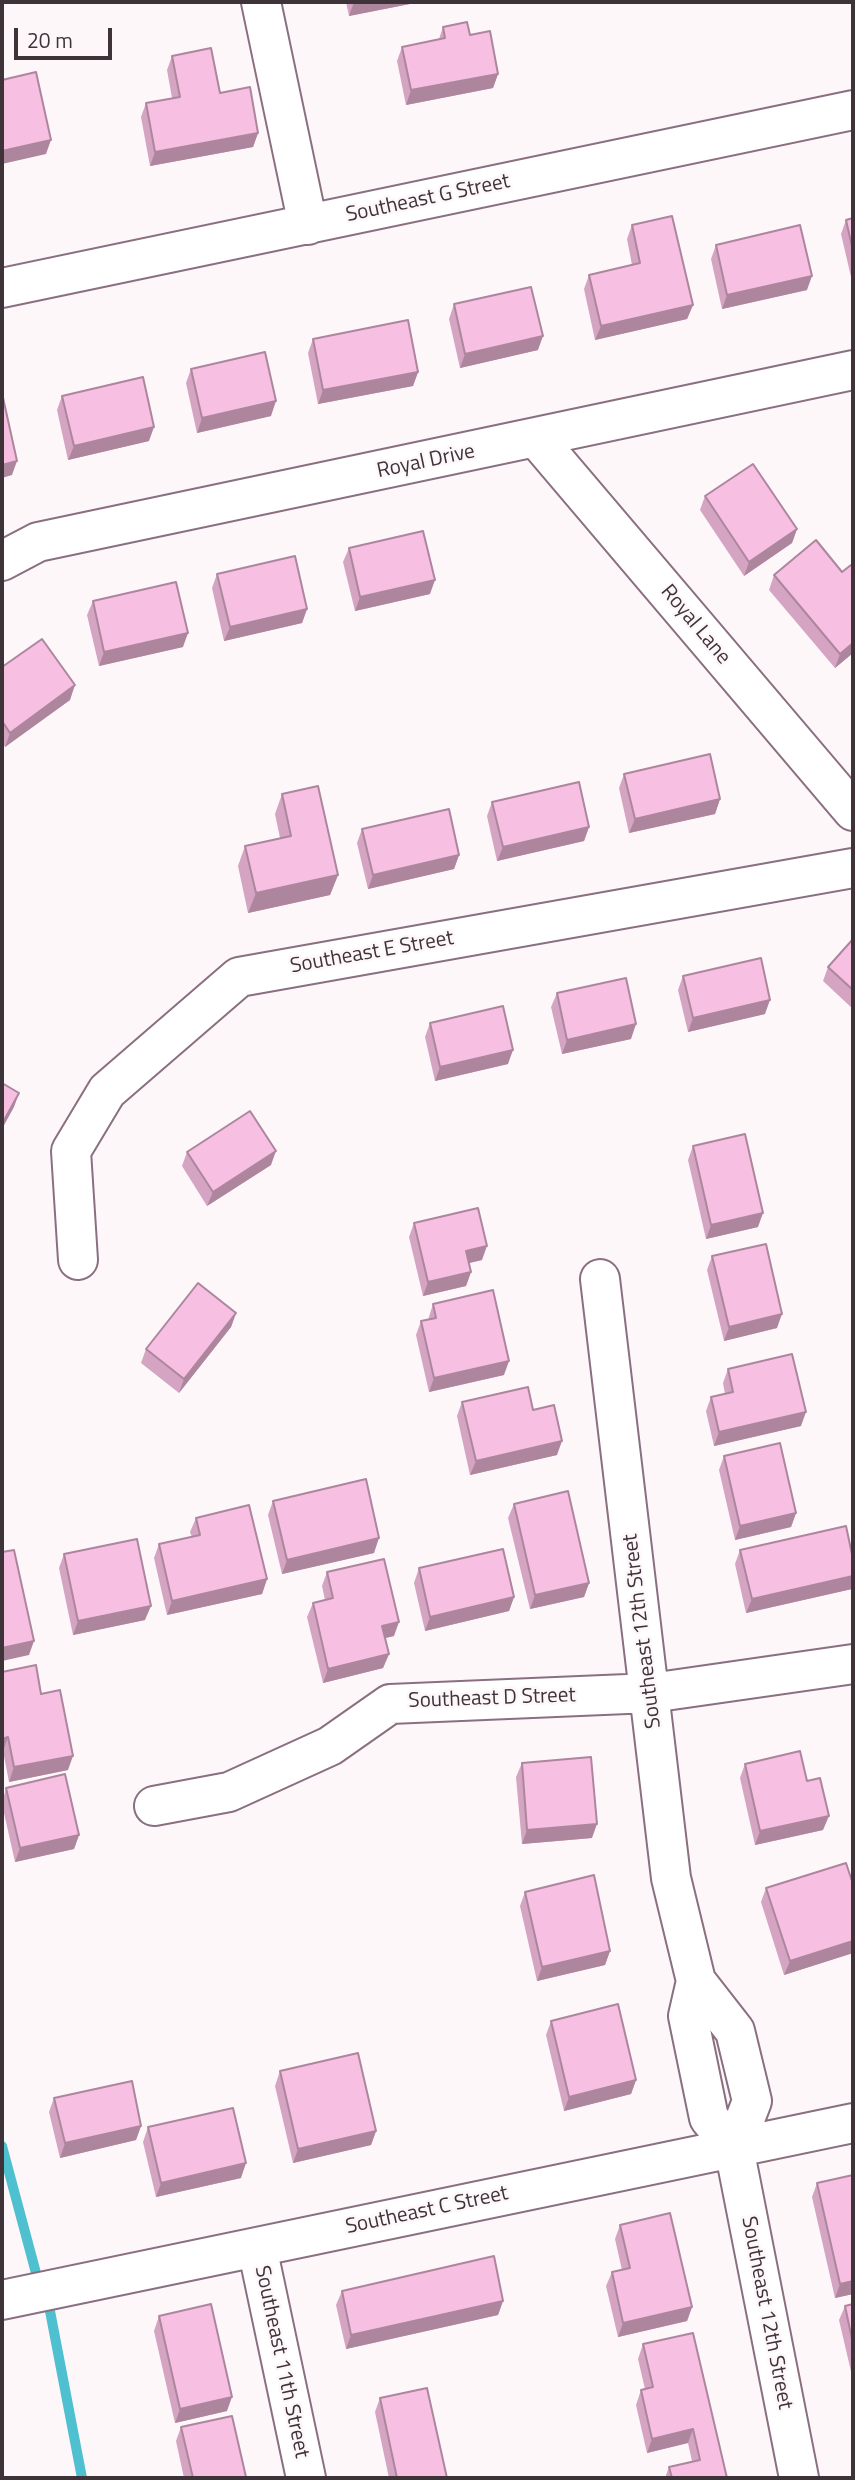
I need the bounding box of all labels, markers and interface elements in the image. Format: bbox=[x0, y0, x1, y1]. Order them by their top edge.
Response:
scale bar bbox=[18, 14, 116, 58]
text: 20 m bbox=[27, 24, 73, 56]
street label: Southeast G Street bbox=[344, 169, 512, 229]
street label: Royal Drive bbox=[375, 439, 477, 485]
street label: Royal Lane bbox=[654, 580, 736, 670]
street label: Southeast E Street bbox=[288, 926, 456, 980]
street label: Southeast 12th Street bbox=[619, 1532, 667, 1730]
street label: Southeast D Street bbox=[408, 1683, 576, 1715]
street label: Southeast C Street bbox=[344, 2181, 510, 2241]
street label: Southeast 12th Street bbox=[735, 2214, 797, 2412]
street label: Southeast 11th Street bbox=[248, 2263, 314, 2461]

